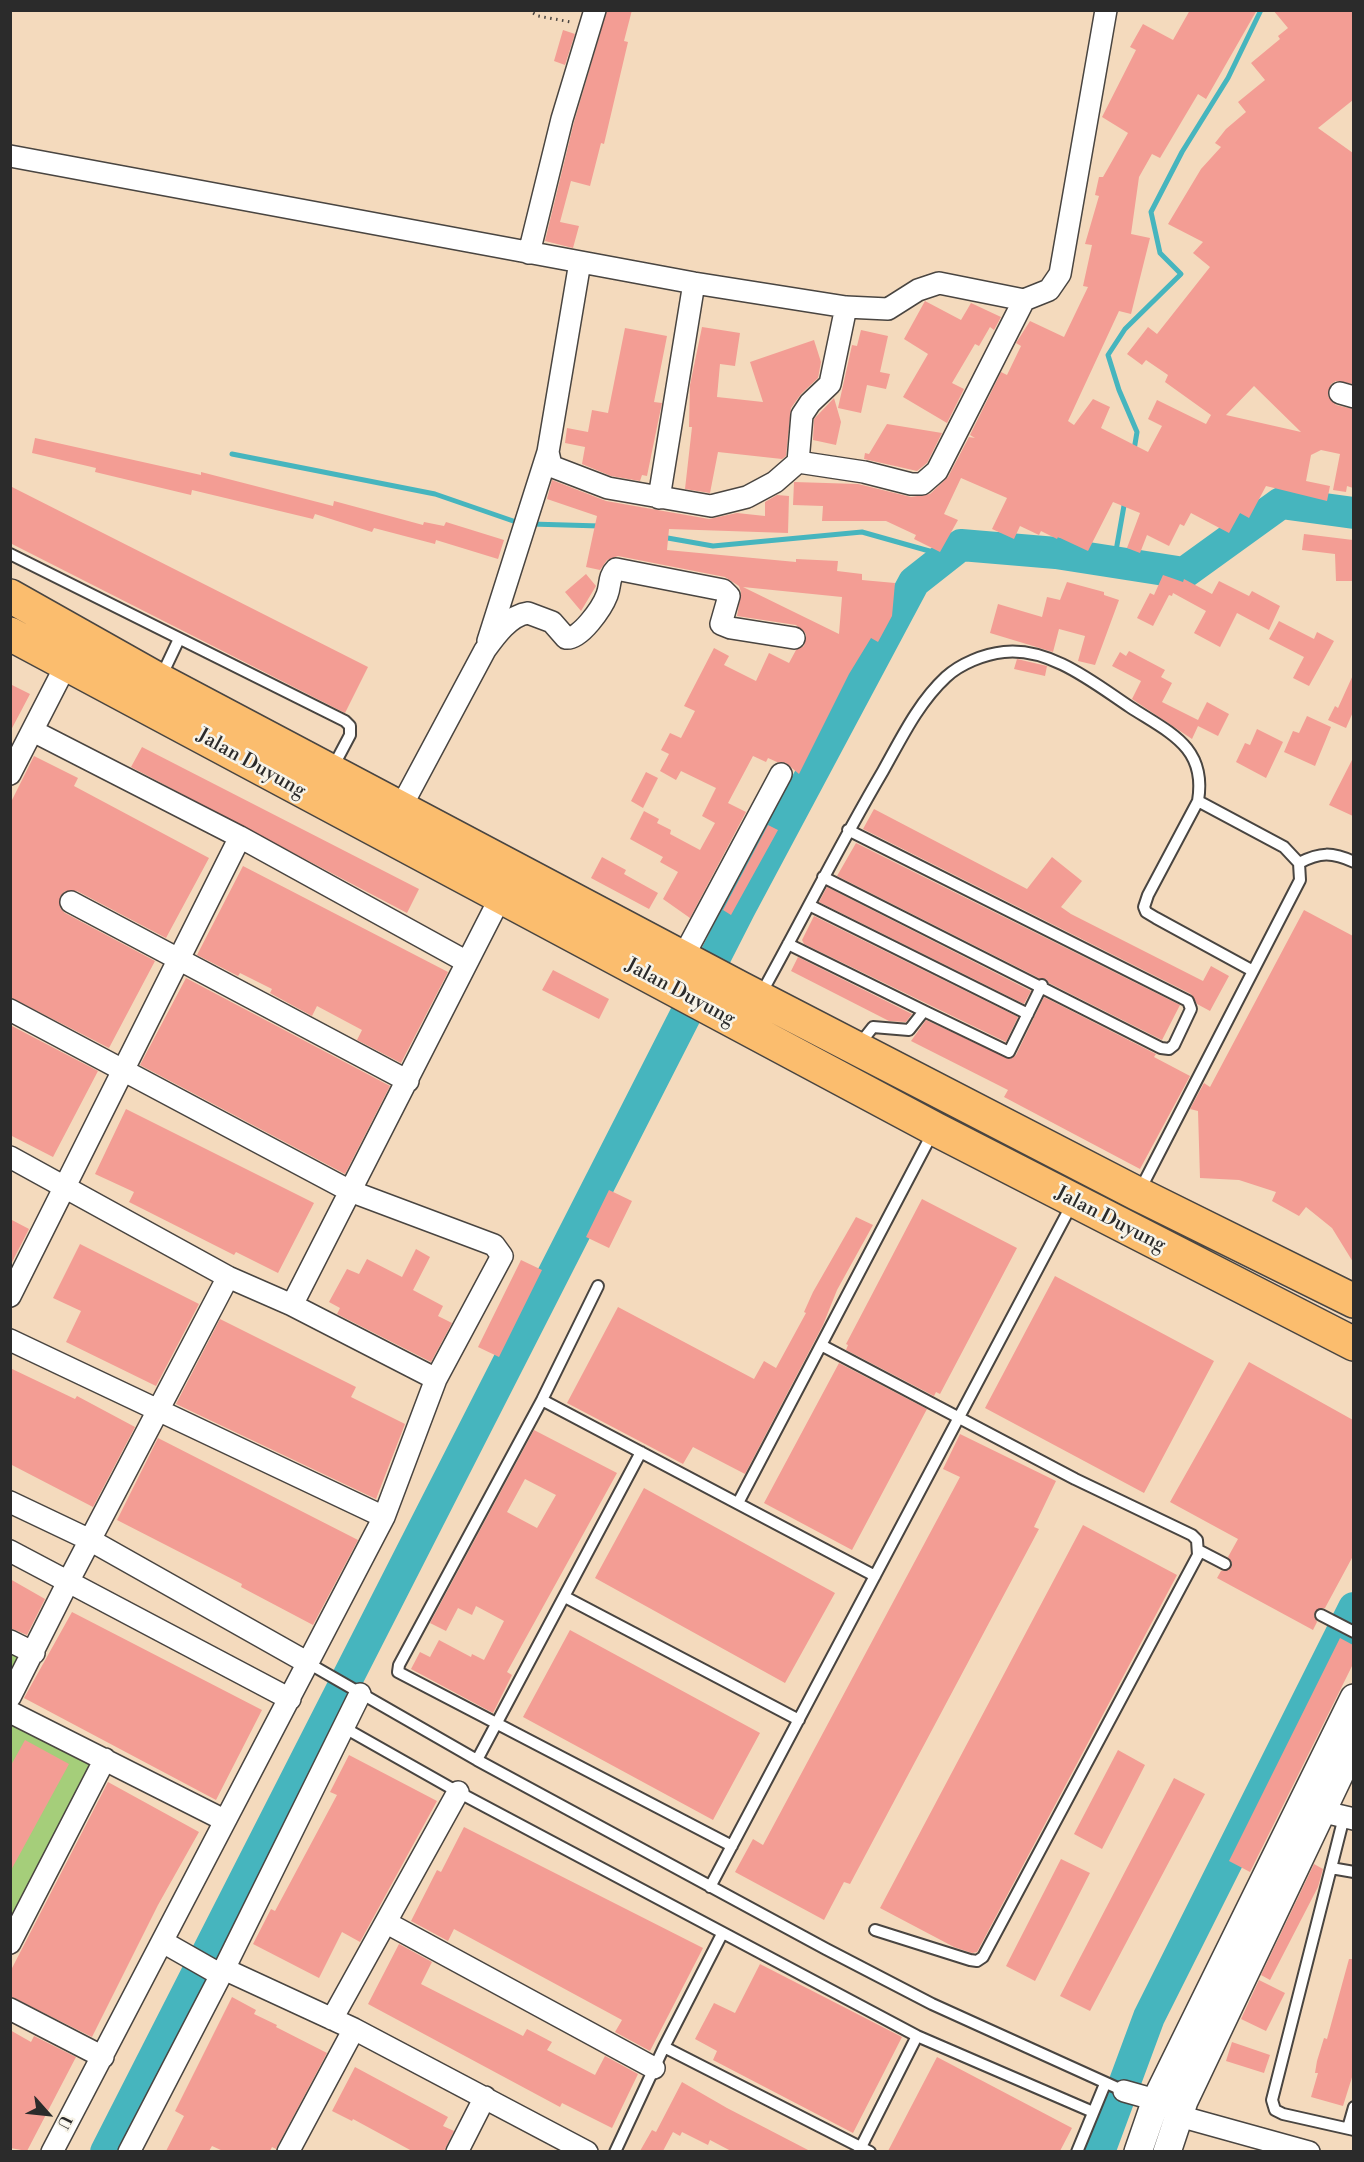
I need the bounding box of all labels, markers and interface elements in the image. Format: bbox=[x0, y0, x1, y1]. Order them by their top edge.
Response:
street label: Jalan Duyung bbox=[192, 724, 310, 804]
street label: Jalan Duyung bbox=[621, 954, 739, 1032]
street label: Jalan Duyung bbox=[1051, 1182, 1169, 1258]
north arrow bbox=[18, 2084, 78, 2144]
text: U bbox=[52, 2112, 76, 2132]

